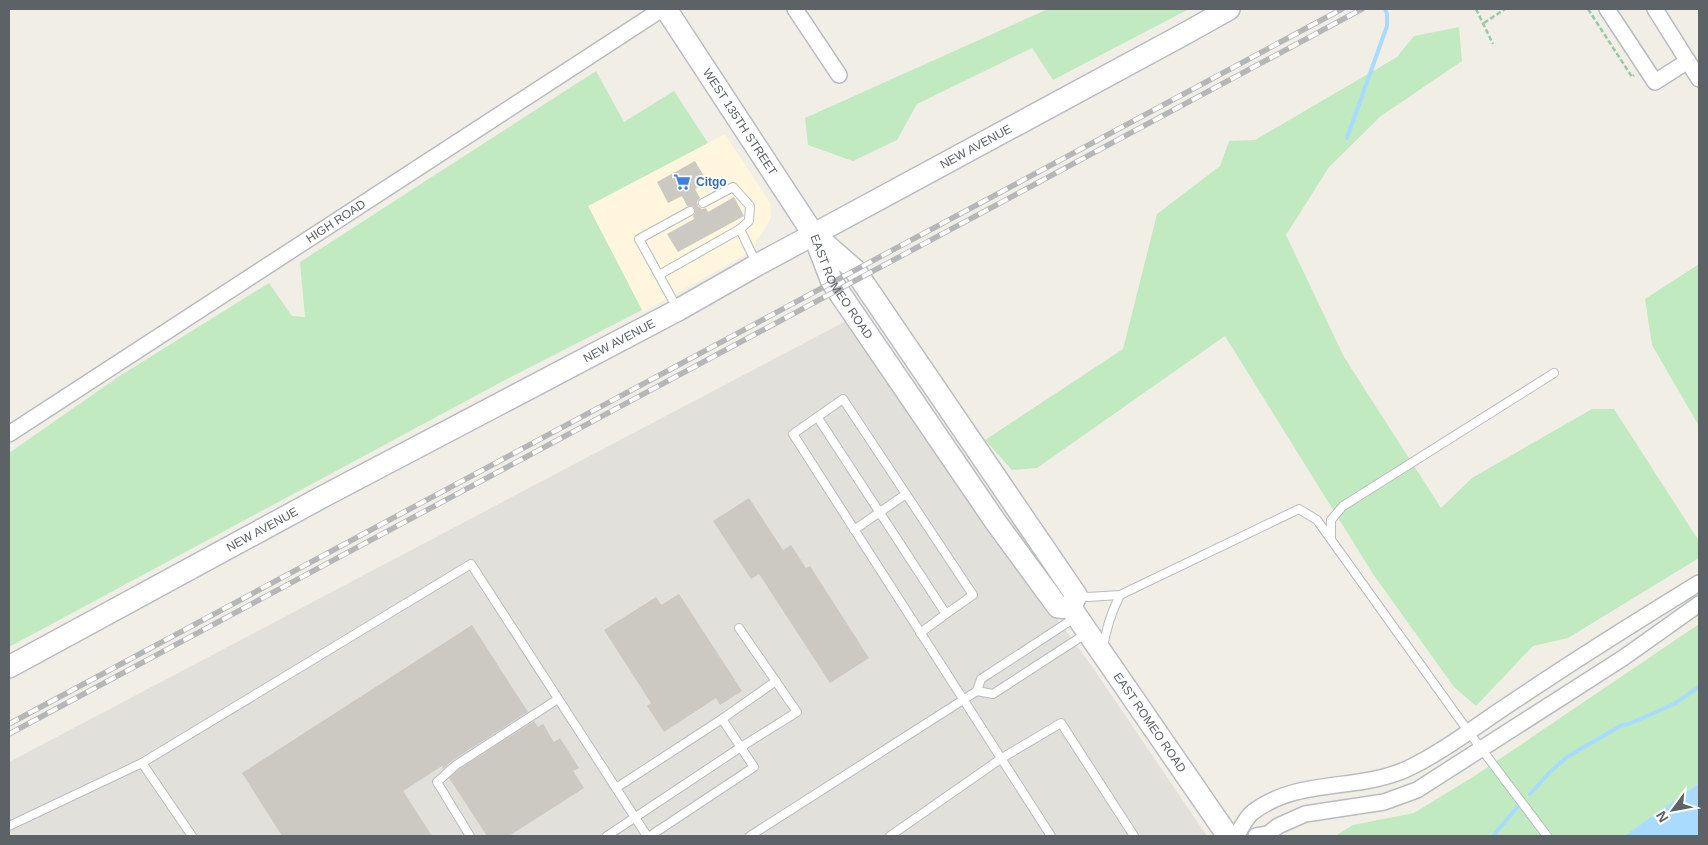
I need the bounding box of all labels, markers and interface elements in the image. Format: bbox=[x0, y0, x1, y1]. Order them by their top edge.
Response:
street label: WEST 135TH STREET bbox=[700, 66, 780, 178]
street label: NEW AVENUE bbox=[938, 122, 1014, 172]
supermarket icon: Citgo bbox=[672, 172, 692, 192]
place label: Citgo bbox=[696, 175, 727, 189]
street label: HIGH ROAD bbox=[304, 197, 368, 246]
street label: EAST ROMEO ROAD bbox=[807, 232, 876, 342]
street label: NEW AVENUE bbox=[581, 316, 658, 365]
street label: NEW AVENUE bbox=[224, 505, 300, 555]
street label: EAST ROMEO ROAD bbox=[1111, 670, 1189, 775]
north arrow bbox=[1648, 785, 1698, 835]
text: N bbox=[1653, 808, 1671, 825]

